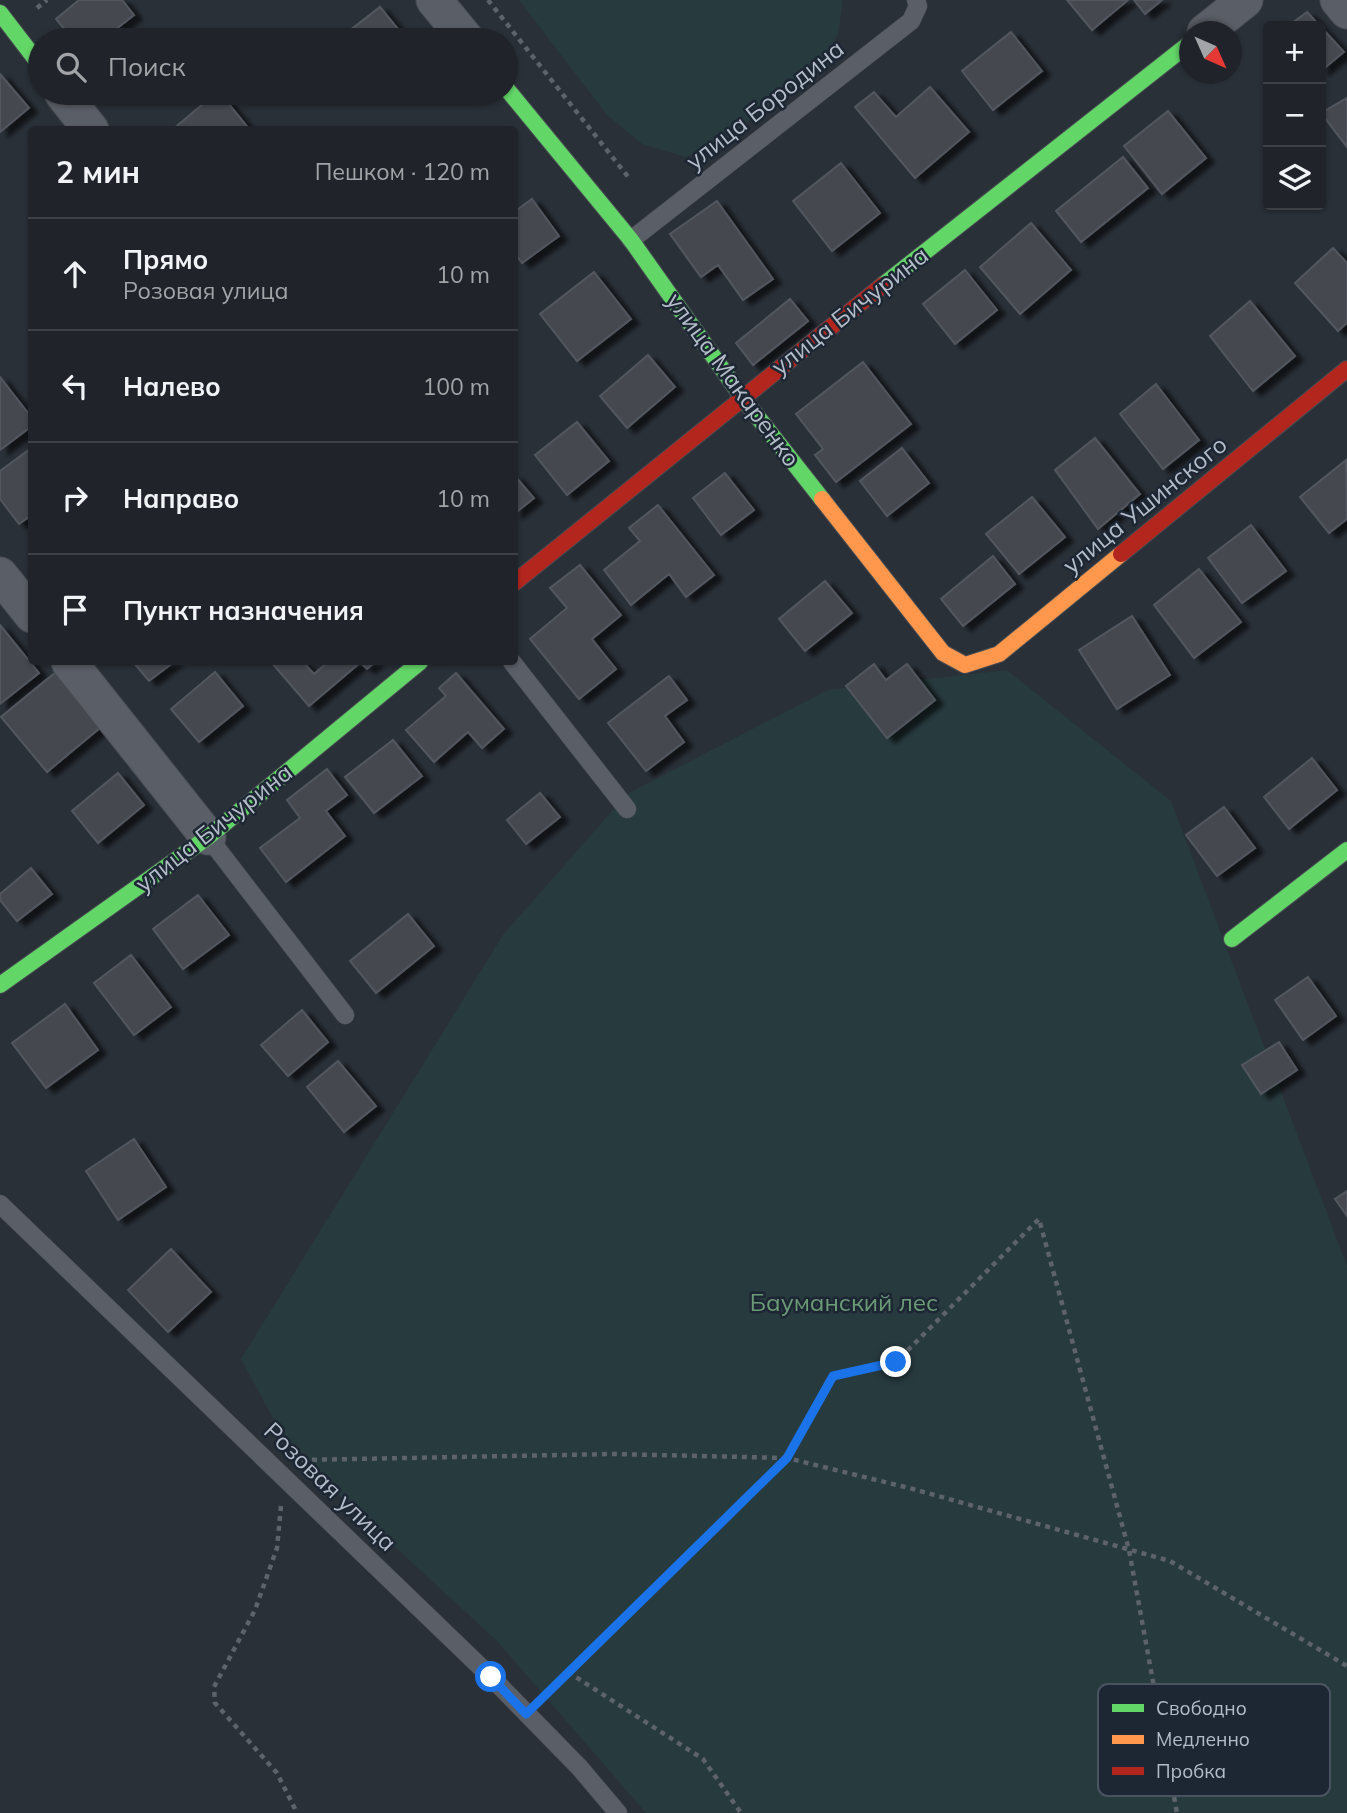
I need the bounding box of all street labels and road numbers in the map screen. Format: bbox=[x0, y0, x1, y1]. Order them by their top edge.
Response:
street label: улица Бородина bbox=[679, 33, 850, 175]
street label: улица Бичурина bbox=[765, 240, 934, 381]
street label: улица Макаренко bbox=[661, 286, 807, 472]
street label: улица Ушинского bbox=[1056, 429, 1233, 580]
street label: улица Бичурина bbox=[129, 757, 298, 898]
street label: Розовая улица bbox=[258, 1416, 403, 1557]

